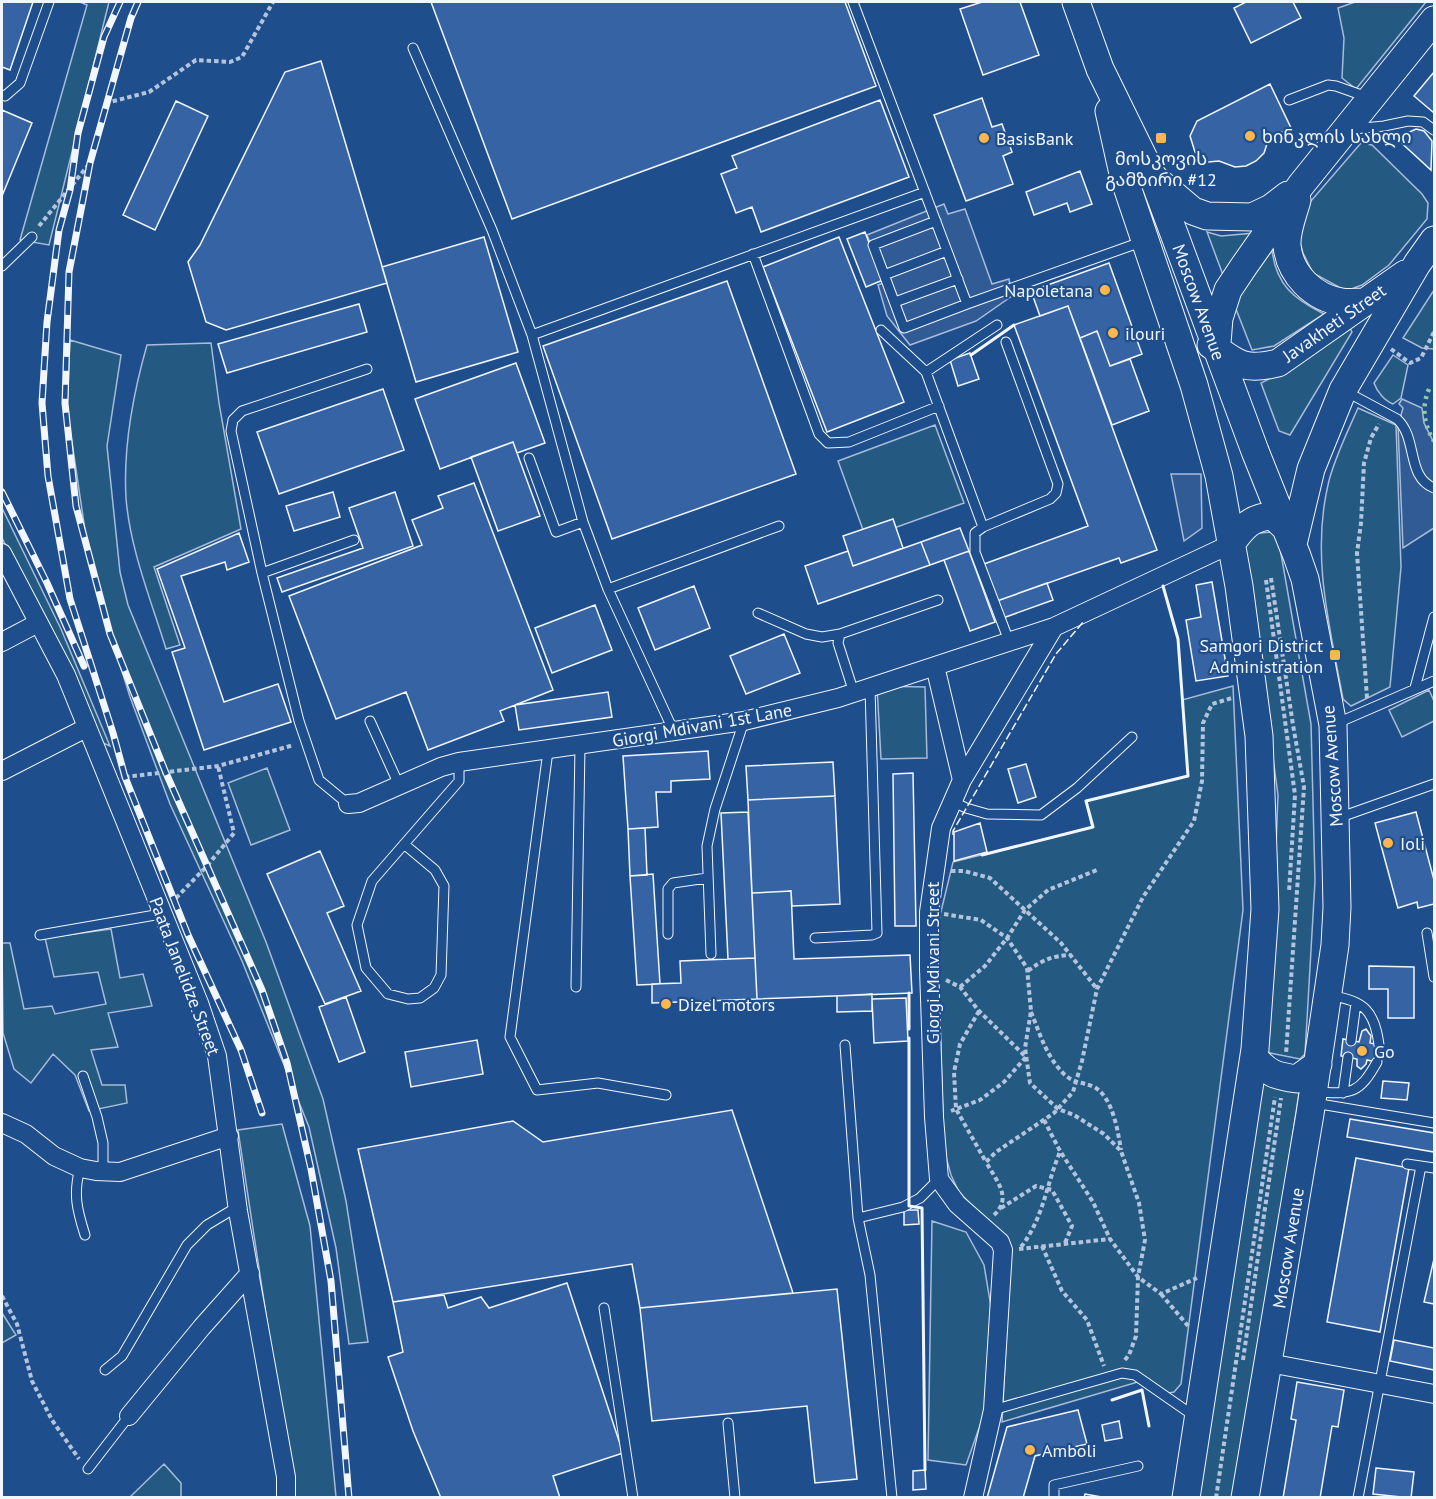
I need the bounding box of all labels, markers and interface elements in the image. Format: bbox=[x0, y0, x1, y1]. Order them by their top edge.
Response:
place label: ხინკლის სახლი bbox=[1262, 125, 1412, 148]
place label: BasisBank bbox=[996, 127, 1074, 150]
marker: ხინკლის სახლი bbox=[1243, 129, 1257, 143]
marker: BasisBank bbox=[977, 131, 991, 145]
marker: მოსკოვის გამზირი #12 bbox=[1154, 131, 1168, 145]
place label: მოსკოვის გამზირი #12 bbox=[1105, 147, 1217, 191]
street label: Moscow Avenue bbox=[1167, 241, 1231, 363]
place label: Napoletana bbox=[1004, 279, 1093, 302]
street label: Javakheti Street bbox=[1277, 279, 1390, 368]
marker: Napoletana bbox=[1098, 283, 1112, 297]
place label: ilouri bbox=[1125, 322, 1165, 345]
marker: ilouri bbox=[1106, 326, 1120, 340]
place label: Samgori District Administration bbox=[1199, 634, 1323, 678]
marker: Samgori District Administration bbox=[1328, 648, 1342, 662]
street label: Giorgi Mdivani 1st Lane bbox=[610, 698, 794, 752]
street label: Moscow Avenue bbox=[1316, 704, 1348, 828]
place label: Ioli bbox=[1400, 832, 1425, 855]
marker: Ioli bbox=[1381, 836, 1395, 850]
street label: Giorgi Mdivani Street bbox=[921, 882, 944, 1044]
street label: Paata Janelidze Street bbox=[144, 894, 226, 1058]
place label: Dizel motors bbox=[678, 993, 775, 1016]
marker: Dizel motors bbox=[659, 997, 673, 1011]
place label: Go bbox=[1374, 1040, 1395, 1063]
marker: Go bbox=[1355, 1044, 1369, 1058]
street label: Moscow Avenue bbox=[1267, 1186, 1309, 1310]
place label: Amboli bbox=[1042, 1439, 1097, 1462]
marker: Amboli bbox=[1023, 1443, 1037, 1457]

